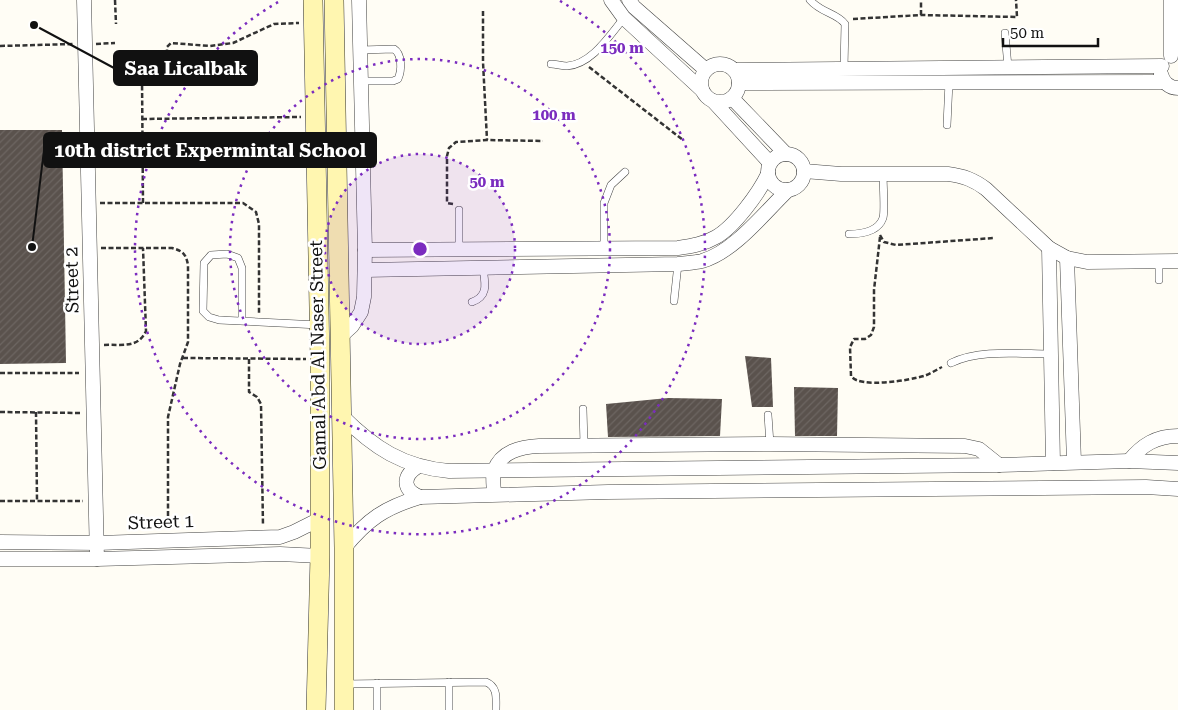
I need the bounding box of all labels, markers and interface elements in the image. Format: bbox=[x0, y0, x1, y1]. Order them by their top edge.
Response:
scale bar bbox=[1003, 15, 1098, 47]
text: 50 m bbox=[1010, 24, 1045, 42]
text: 150 m bbox=[600, 39, 644, 57]
callout: Saa Licalbak bbox=[114, 51, 257, 85]
text: Saa Licalbak bbox=[125, 57, 247, 80]
text: 100 m bbox=[532, 106, 576, 124]
callout: 10th district Expermintal School bbox=[44, 133, 376, 167]
text: 10th district Expermintal School bbox=[54, 139, 366, 162]
text: 50 m bbox=[469, 173, 505, 191]
street label: Gamal Abd Al Naser Street bbox=[305, 240, 330, 470]
centre of rings bbox=[411, 240, 429, 258]
street label: Street 2 bbox=[60, 247, 83, 313]
street label: Street 1 bbox=[128, 510, 194, 533]

